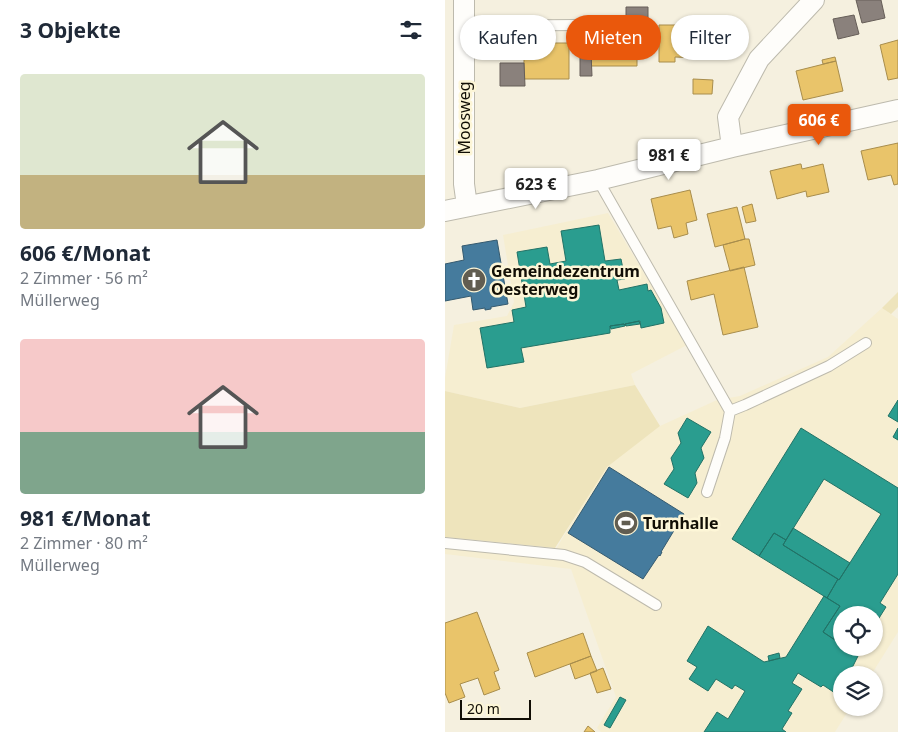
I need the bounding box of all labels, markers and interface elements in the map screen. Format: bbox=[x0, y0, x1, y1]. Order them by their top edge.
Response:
chip: Kaufen bbox=[460, 15, 556, 60]
chip: Mieten bbox=[566, 15, 661, 60]
chip: Filter bbox=[671, 15, 749, 60]
text: 3 Objekte bbox=[20, 16, 121, 44]
icon: filters bbox=[397, 16, 425, 44]
street label: Moosweg bbox=[453, 82, 475, 154]
pin: 606 € bbox=[784, 104, 854, 146]
icon: home bbox=[178, 107, 268, 197]
text: 606 € bbox=[799, 109, 839, 131]
pin: 981 € bbox=[634, 138, 704, 181]
text: 981 € bbox=[649, 144, 689, 166]
pin: 623 € bbox=[501, 168, 571, 210]
text: 623 € bbox=[516, 173, 556, 195]
text: 606 €/Monat bbox=[20, 239, 151, 267]
place label: Gemeindezentrum Oesterweg bbox=[491, 260, 640, 300]
text: 2 Zimmer · 56 m² bbox=[20, 267, 148, 289]
church icon: Gemeindezentrum Oesterweg bbox=[461, 267, 487, 293]
text: Müllerweg bbox=[20, 289, 100, 311]
icon: home bbox=[178, 372, 268, 462]
text: 981 €/Monat bbox=[20, 504, 151, 532]
sports icon: Turnhalle bbox=[613, 510, 639, 536]
place label: Turnhalle bbox=[643, 512, 718, 534]
text: 2 Zimmer · 80 m² bbox=[20, 532, 148, 554]
text: Müllerweg bbox=[20, 554, 100, 576]
map controls bbox=[833, 606, 883, 716]
button: locate bbox=[833, 606, 883, 656]
button: layers bbox=[833, 666, 883, 716]
scale bar bbox=[460, 697, 531, 720]
text: 20 m bbox=[467, 699, 500, 718]

